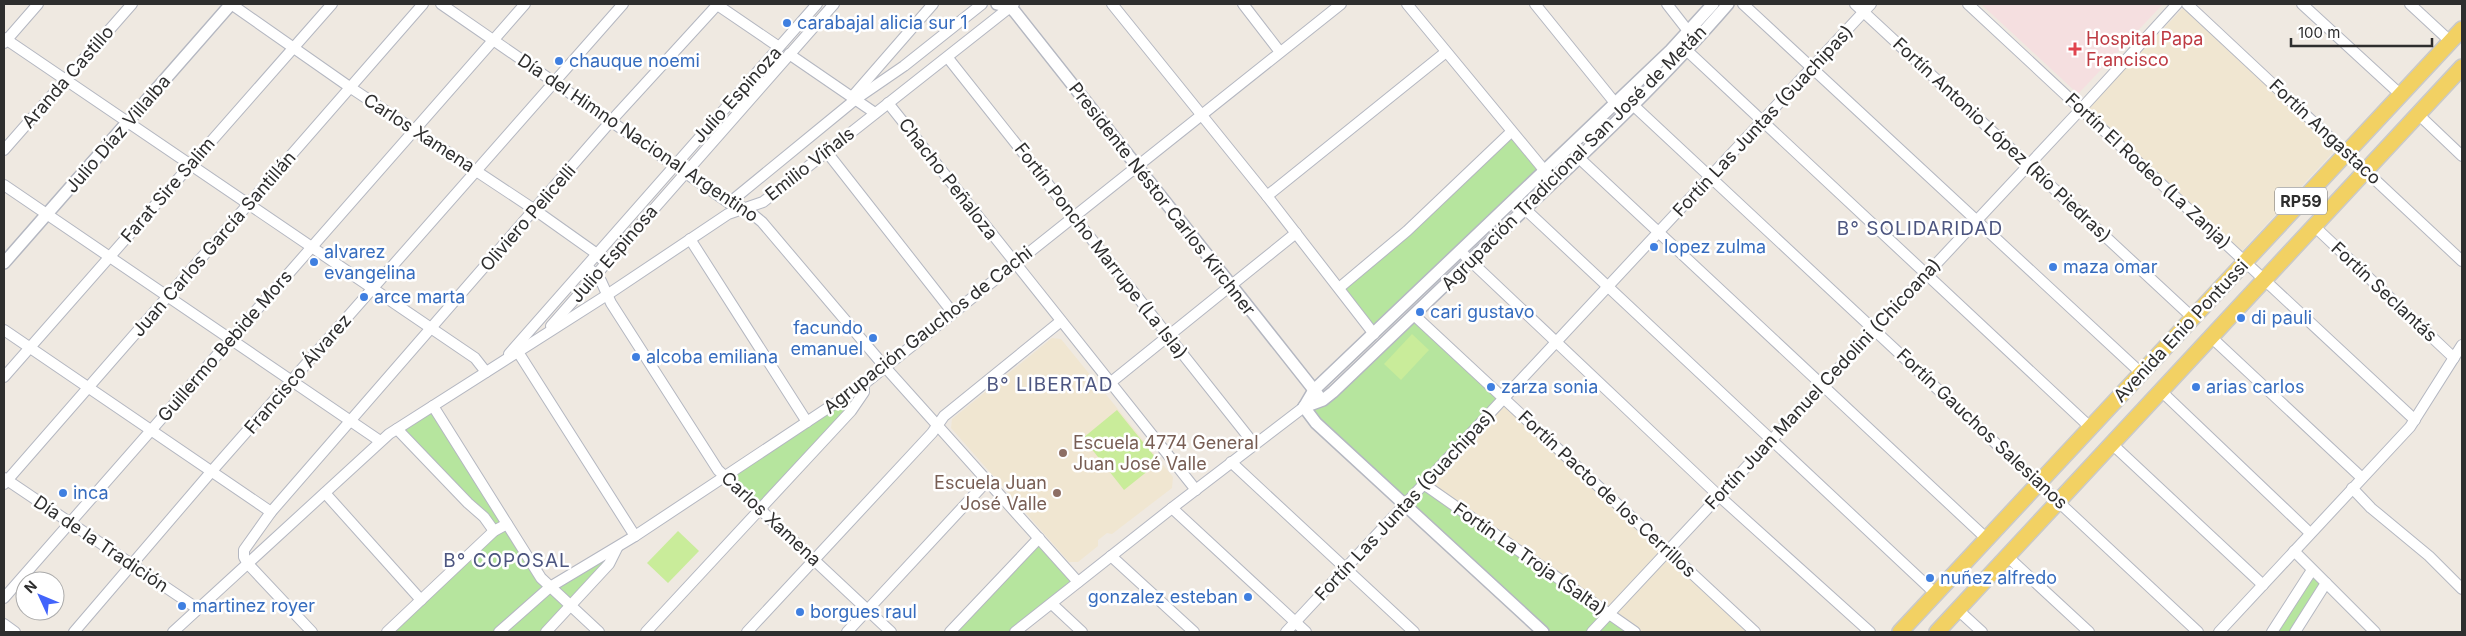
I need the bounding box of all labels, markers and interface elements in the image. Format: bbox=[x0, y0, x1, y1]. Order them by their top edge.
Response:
place label: carabajal alicia sur 1 bbox=[797, 12, 968, 33]
scale bar bbox=[2291, 15, 2432, 47]
marker: carabajal alicia sur 1 bbox=[781, 17, 793, 29]
street label: Aranda Castillo bbox=[17, 21, 118, 132]
street label: Agrupación Tradicional San José de Metán bbox=[1437, 21, 1710, 294]
street label: Fortín Las Juntas (Guachipas) bbox=[1668, 21, 1857, 221]
text: 100 m bbox=[2298, 23, 2340, 42]
place label: Hospital Papa Francisco bbox=[2086, 28, 2203, 70]
street label: Fortín Antonio López (Río Piedras) bbox=[1889, 33, 2116, 246]
street label: Julio Espinoza bbox=[688, 42, 785, 147]
marker: Hospital Papa Francisco bbox=[2068, 42, 2082, 56]
street label: Día del Himno Nacional Argentino bbox=[514, 49, 762, 226]
place label: chauque noemi bbox=[569, 50, 700, 71]
marker: chauque noemi bbox=[553, 55, 565, 67]
street label: Julio Díaz Villalba bbox=[61, 70, 175, 197]
street label: Fortín Angastaco bbox=[2265, 75, 2385, 189]
street label: Presidente Néstor Carlos Kirchner bbox=[1065, 78, 1260, 319]
street label: Fortín El Rodeo (La Zanja) bbox=[2061, 88, 2235, 253]
street label: Carlos Xamena bbox=[360, 89, 479, 176]
street label: Chacho Peñaloza bbox=[894, 114, 1002, 244]
street label: Emilio Viñals bbox=[761, 122, 858, 205]
street label: Farat Sire Salim bbox=[116, 133, 219, 246]
street label: Fortín Poncho Marrupe (La Isla) bbox=[1011, 139, 1192, 363]
street label: Juan Carlos García Santillán bbox=[127, 147, 300, 341]
street label: Oliviero Pelicelli bbox=[476, 160, 580, 275]
road number: RP59 bbox=[2275, 188, 2327, 215]
street label: Julio Espinosa bbox=[566, 201, 662, 307]
district label: B° SOLIDARIDAD bbox=[1837, 217, 2003, 240]
place label: lopez zulma bbox=[1664, 236, 1766, 257]
street label: Fortín Seclantás bbox=[2327, 237, 2442, 346]
place label: alvarez evangelina bbox=[324, 241, 416, 283]
marker: lopez zulma bbox=[1648, 241, 1660, 253]
street label: Agrupación Gauchos de Cachi bbox=[819, 242, 1036, 418]
street label: Fortín Juan Manuel Cedolini (Chicoana) bbox=[1701, 254, 1945, 514]
street label: Avenida Enio Pontussi bbox=[2109, 255, 2252, 406]
marker: alvarez evangelina bbox=[308, 256, 320, 268]
place label: maza omar bbox=[2063, 256, 2158, 277]
marker: maza omar bbox=[2047, 261, 2059, 273]
street label: Guillermo Bebide Mors bbox=[153, 266, 296, 426]
place label: arce marta bbox=[374, 286, 465, 307]
marker: arce marta bbox=[358, 291, 370, 303]
place label: cari gustavo bbox=[1430, 301, 1535, 322]
marker: cari gustavo bbox=[1414, 306, 1426, 318]
place label: di pauli bbox=[2251, 307, 2312, 328]
street label: Francisco Álvarez bbox=[239, 309, 355, 438]
marker: di pauli bbox=[2235, 312, 2247, 324]
place label: facundo emanuel bbox=[790, 317, 863, 359]
marker: facundo emanuel bbox=[867, 332, 879, 344]
street label: Fortín Gauchos Salesianos bbox=[1893, 344, 2072, 513]
place label: alcoba emiliana bbox=[646, 346, 778, 367]
marker: alcoba emiliana bbox=[630, 351, 642, 363]
district label: B° LIBERTAD bbox=[987, 373, 1113, 396]
place label: zarza sonia bbox=[1501, 376, 1598, 397]
place label: arias carlos bbox=[2206, 376, 2304, 397]
marker: zarza sonia bbox=[1485, 381, 1497, 393]
marker: arias carlos bbox=[2190, 381, 2202, 393]
street label: Fortín Las Juntas (Guachipas) bbox=[1310, 405, 1499, 605]
street label: Fortín Pacto de los Cerrillos bbox=[1514, 406, 1700, 581]
place label: Escuela 4774 General Juan José Valle bbox=[1073, 432, 1259, 474]
marker: Escuela 4774 General Juan José Valle bbox=[1057, 447, 1069, 459]
street label: Carlos Xamena bbox=[717, 467, 825, 570]
place label: Escuela Juan José Valle bbox=[934, 472, 1047, 514]
place label: inca bbox=[73, 482, 109, 503]
marker: inca bbox=[57, 487, 69, 499]
marker: Escuela Juan José Valle bbox=[1051, 487, 1063, 499]
street label: Día de la Tradición bbox=[30, 491, 172, 596]
street label: Fortín La Troja (Salta) bbox=[1450, 498, 1611, 619]
district label: B° COPOSAL bbox=[443, 549, 571, 572]
place label: nuñez alfredo bbox=[1940, 567, 2057, 588]
north arrow bbox=[15, 571, 65, 621]
marker: nuñez alfredo bbox=[1924, 572, 1936, 584]
text: N bbox=[20, 577, 40, 596]
place label: gonzalez esteban bbox=[1088, 586, 1238, 607]
marker: gonzalez esteban bbox=[1242, 591, 1254, 603]
place label: martinez royer bbox=[192, 595, 315, 616]
marker: martinez royer bbox=[176, 600, 188, 612]
place label: borgues raul bbox=[810, 601, 917, 622]
marker: borgues raul bbox=[794, 606, 806, 618]

